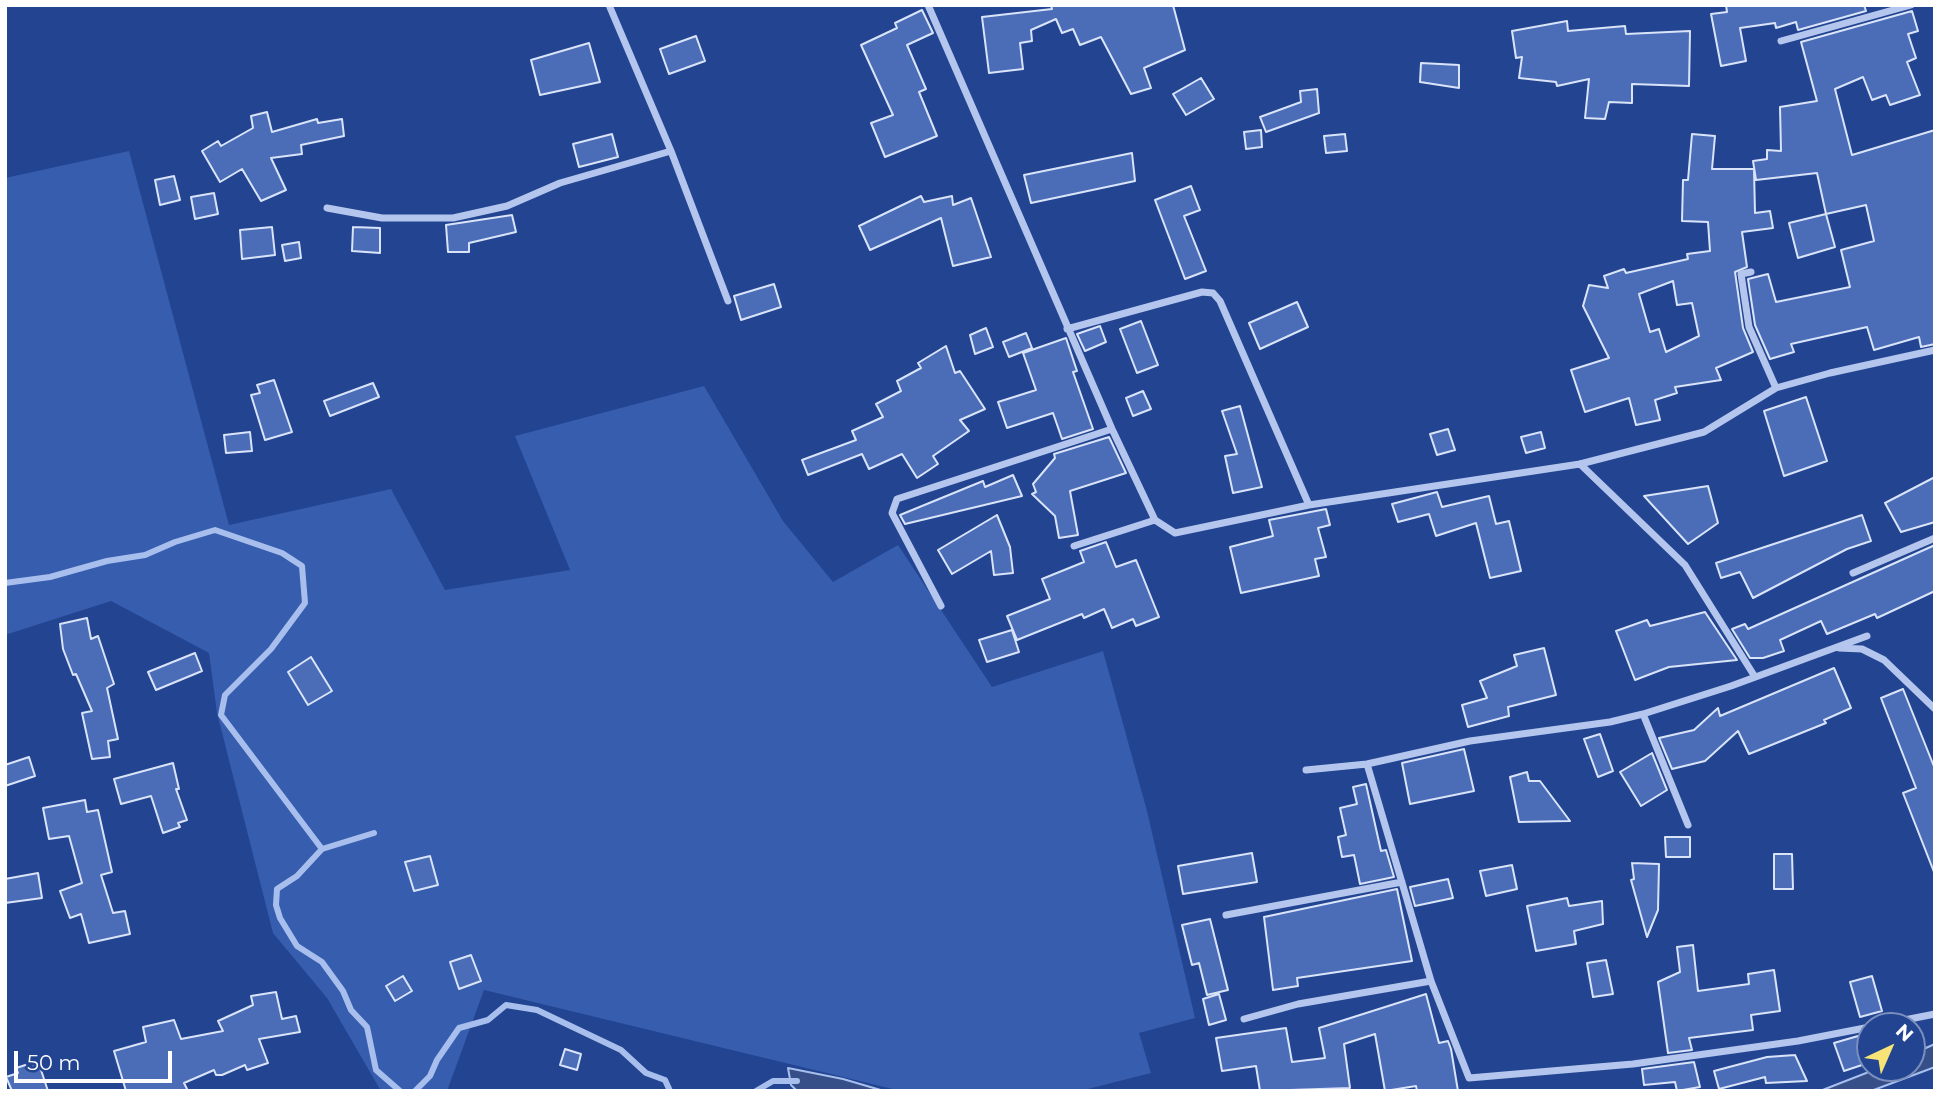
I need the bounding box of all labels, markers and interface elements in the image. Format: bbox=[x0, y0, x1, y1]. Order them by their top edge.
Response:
north arrow bbox=[1856, 1012, 1926, 1082]
text: N bbox=[1891, 1019, 1918, 1047]
scale bar bbox=[18, 1036, 175, 1080]
text: 50 m bbox=[27, 1050, 81, 1075]

